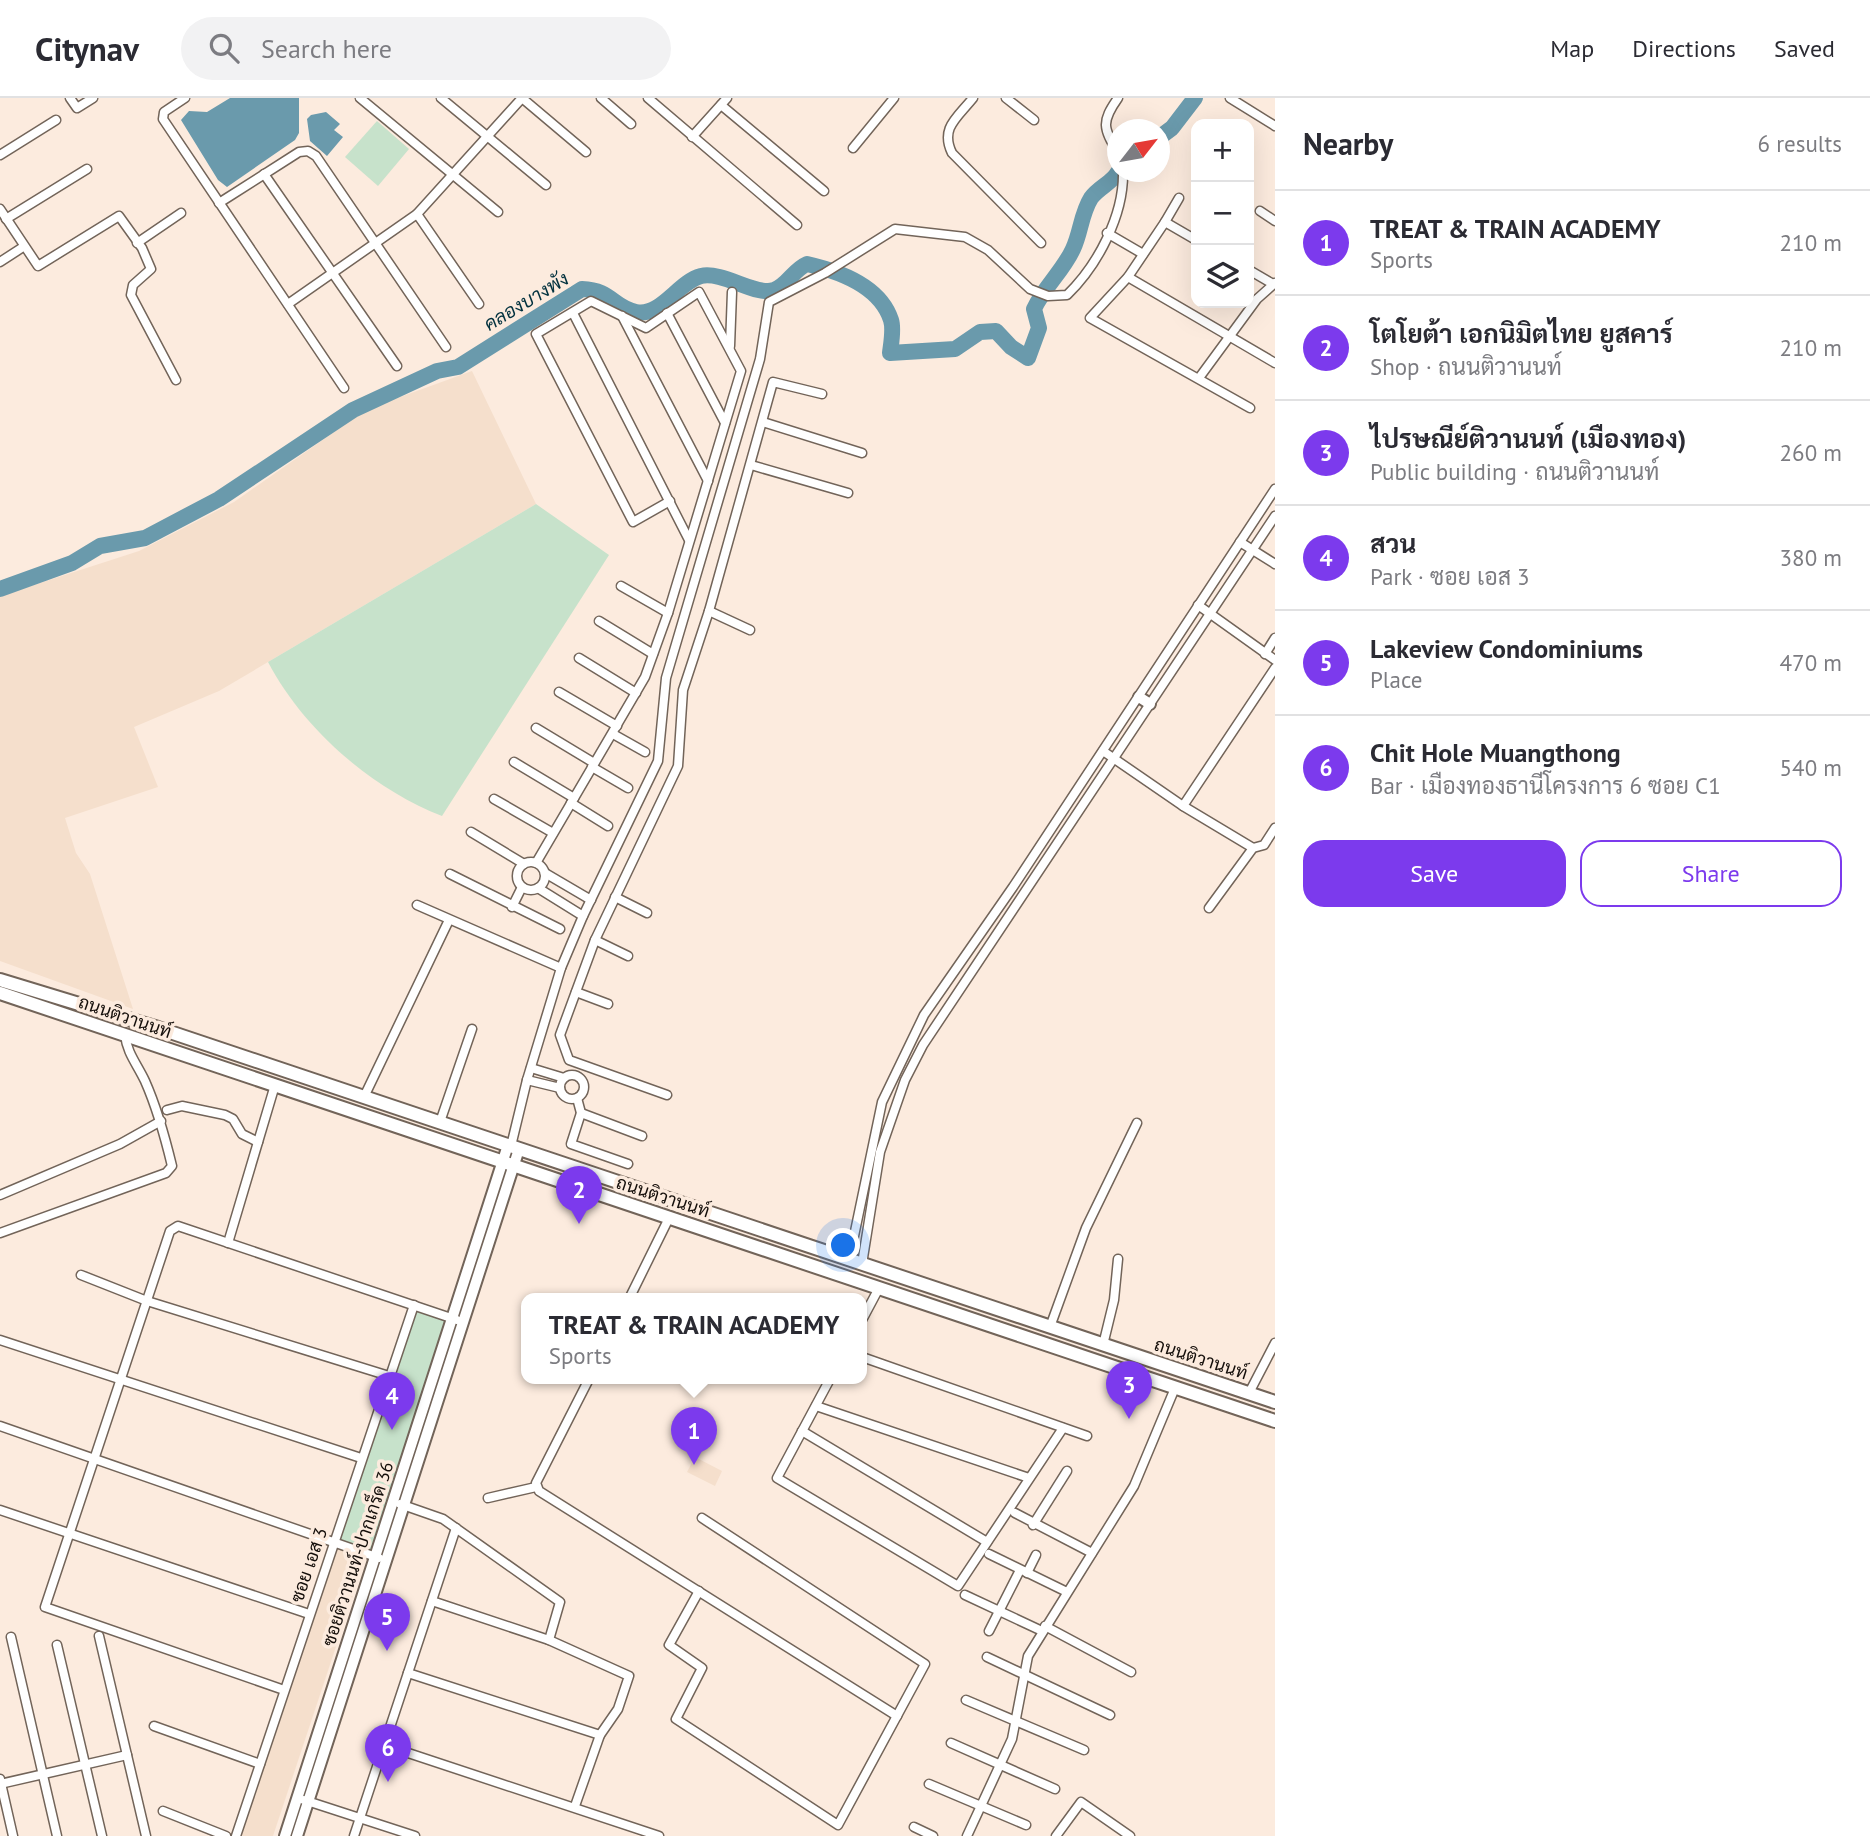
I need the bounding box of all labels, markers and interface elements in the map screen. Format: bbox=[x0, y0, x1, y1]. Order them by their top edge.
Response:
search box bbox=[181, 17, 671, 80]
text: Citynav bbox=[35, 27, 139, 70]
icon: search bbox=[205, 29, 243, 67]
text: Search here bbox=[261, 32, 392, 65]
text: Map bbox=[1550, 33, 1594, 64]
text: Directions bbox=[1632, 33, 1736, 64]
text: Saved bbox=[1774, 33, 1835, 64]
north arrow bbox=[1107, 119, 1170, 182]
map controls bbox=[1191, 119, 1254, 308]
button: + bbox=[1191, 119, 1254, 182]
text: Nearby bbox=[1303, 124, 1393, 163]
text: 6 results bbox=[1758, 129, 1842, 158]
button: − bbox=[1191, 182, 1254, 245]
text: TREAT & TRAIN ACADEMY bbox=[1370, 212, 1661, 245]
text: 1 bbox=[1319, 228, 1333, 257]
text: 210 m bbox=[1780, 228, 1842, 257]
button: layers bbox=[1191, 245, 1254, 308]
text: Sports bbox=[1370, 245, 1433, 274]
water label: คลองบางพัง bbox=[479, 266, 573, 336]
text: โตโยต้า เอกนิมิตไทย ยูสคาร์ bbox=[1370, 317, 1673, 350]
text: 2 bbox=[1319, 333, 1333, 362]
text: 210 m bbox=[1780, 333, 1842, 362]
text: Shop · ถนนติวานนท์ bbox=[1370, 352, 1562, 381]
text: ไปรษณีย์ติวานนท์ (เมืองทอง) bbox=[1370, 422, 1686, 455]
text: 3 bbox=[1319, 438, 1333, 467]
text: 260 m bbox=[1780, 438, 1842, 467]
text: Public building · ถนนติวานนท์ bbox=[1370, 457, 1659, 486]
text: สวน bbox=[1370, 527, 1416, 560]
text: 4 bbox=[1319, 543, 1333, 572]
text: 380 m bbox=[1780, 543, 1842, 572]
text: Park · ซอย เอส 3 bbox=[1370, 562, 1530, 591]
text: Lakeview Condominiums bbox=[1370, 632, 1643, 665]
text: 5 bbox=[1319, 648, 1333, 677]
text: 470 m bbox=[1780, 648, 1842, 677]
text: Place bbox=[1370, 665, 1423, 694]
text: Chit Hole Muangthong bbox=[1370, 736, 1621, 769]
text: 6 bbox=[1319, 753, 1333, 782]
text: 540 m bbox=[1780, 753, 1842, 782]
text: Bar · เมืองทองธานีโครงการ 6 ซอย C1 bbox=[1370, 771, 1721, 800]
button: Save bbox=[1303, 840, 1566, 907]
button: Share bbox=[1580, 840, 1842, 907]
street label: ถนนติวานนท์ bbox=[76, 989, 175, 1043]
pin: 2 bbox=[556, 1166, 602, 1224]
street label: ถนนติวานนท์ bbox=[613, 1170, 713, 1222]
your location bbox=[826, 1228, 860, 1262]
popup bbox=[521, 1293, 867, 1384]
text: TREAT & TRAIN ACADEMY bbox=[549, 1308, 839, 1341]
street label: ถนนติวานนท์ bbox=[1151, 1332, 1251, 1384]
text: Sports bbox=[549, 1341, 612, 1370]
pin: 3 bbox=[1106, 1361, 1152, 1419]
pin: 4 bbox=[369, 1372, 415, 1430]
pin: 1 bbox=[671, 1407, 717, 1465]
street label: ซอยติวานนท์-ปากเกร็ด 36 bbox=[315, 1458, 398, 1649]
street label: ซอย เอส 3 bbox=[285, 1524, 332, 1605]
pin: 5 bbox=[364, 1593, 410, 1651]
pin: 6 bbox=[365, 1724, 411, 1782]

